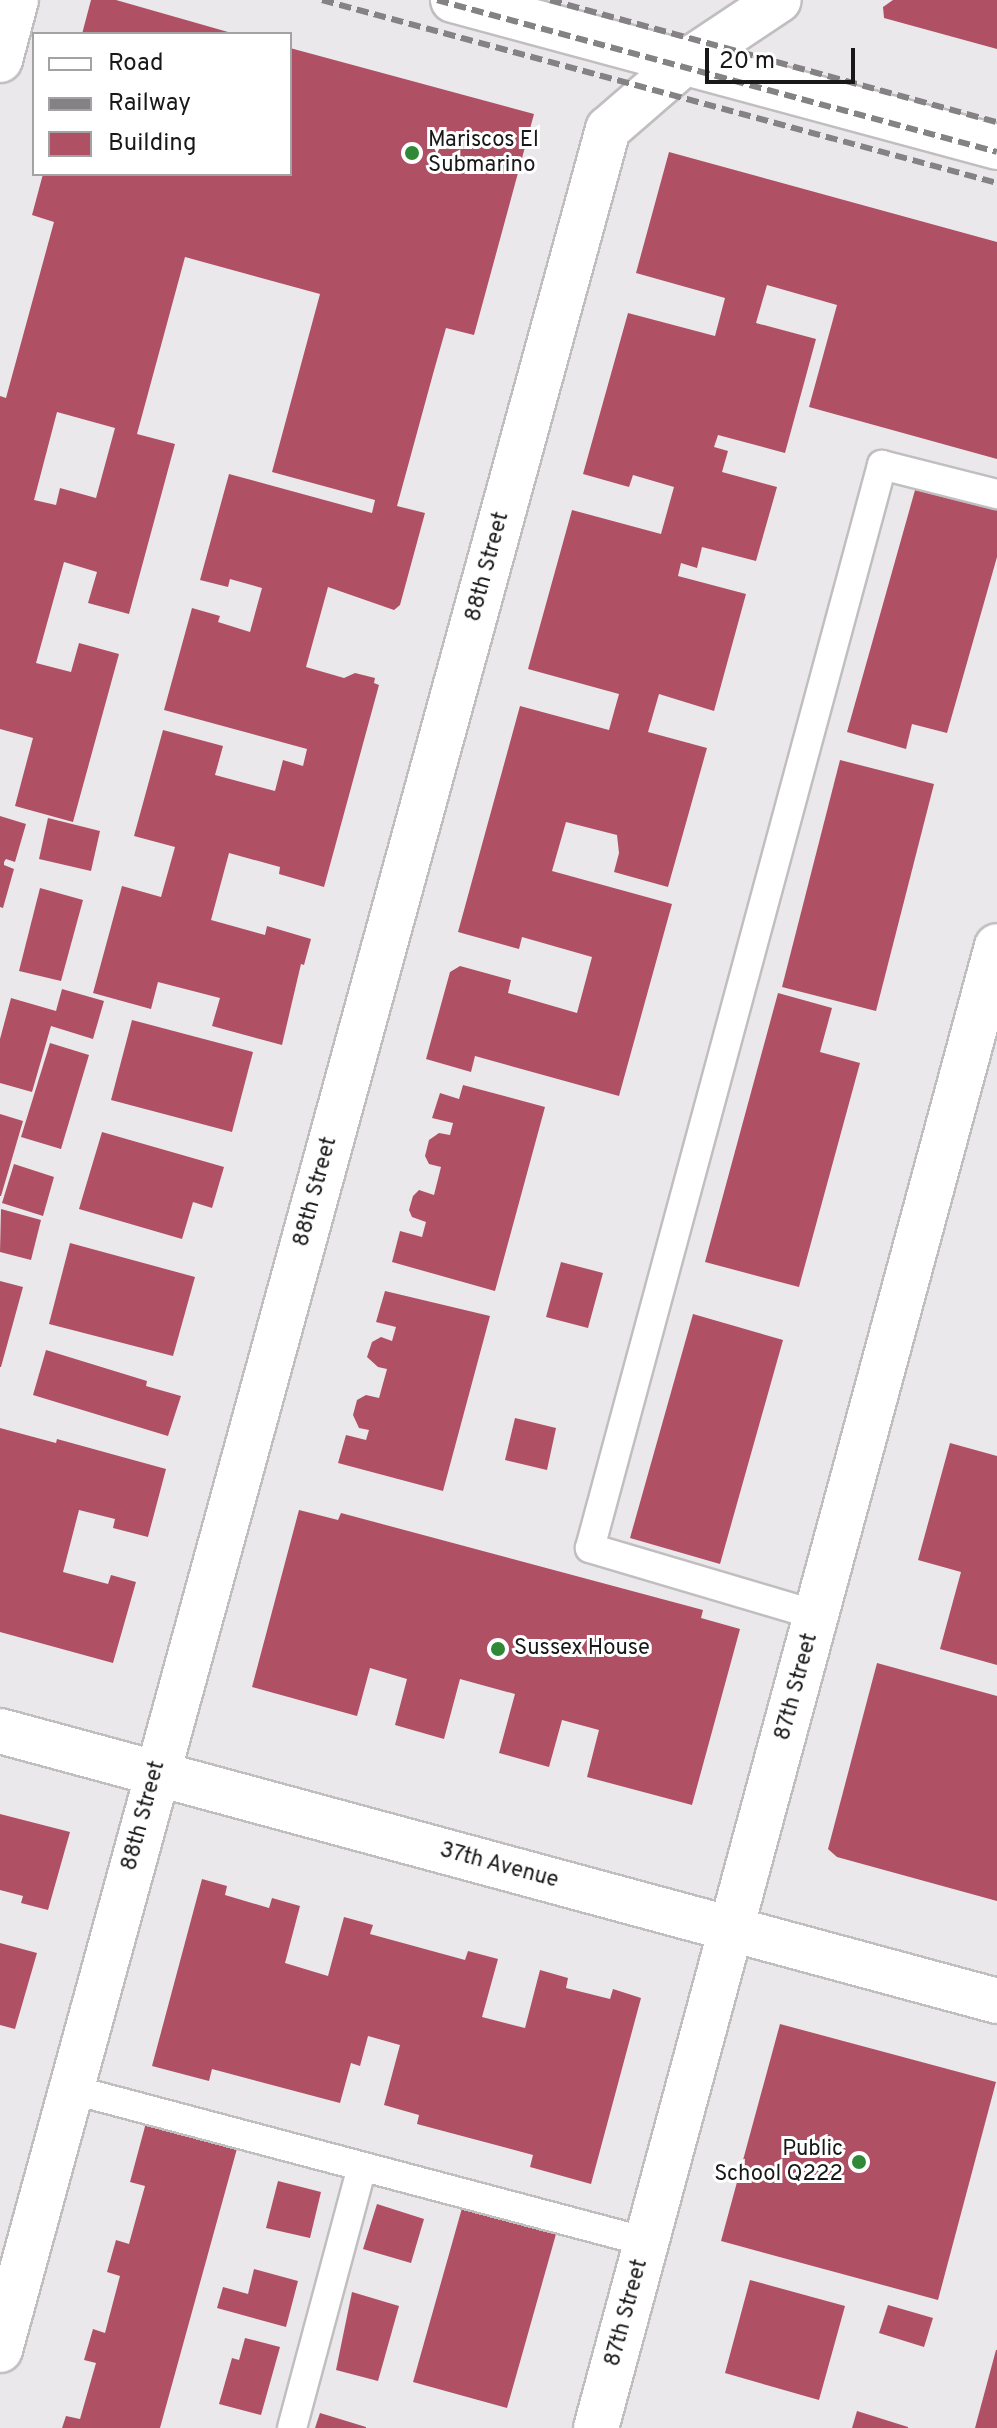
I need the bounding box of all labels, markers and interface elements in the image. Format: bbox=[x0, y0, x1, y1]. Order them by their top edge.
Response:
legend bbox=[32, 32, 292, 176]
scale bar bbox=[709, 32, 859, 82]
text: 20 m bbox=[719, 47, 775, 77]
text: Road bbox=[108, 49, 164, 79]
text: Railway bbox=[108, 89, 191, 119]
place label: Mariscos El Submarino bbox=[428, 127, 539, 178]
text: Building bbox=[108, 129, 197, 159]
marker: Mariscos El Submarino bbox=[403, 144, 421, 162]
street label: 88th Street bbox=[461, 509, 515, 625]
street label: 88th Street bbox=[289, 1134, 343, 1250]
street label: 87th Street bbox=[770, 1630, 824, 1744]
place label: Sussex House bbox=[514, 1636, 650, 1662]
marker: Sussex House bbox=[489, 1640, 507, 1658]
street label: 88th Street bbox=[117, 1758, 171, 1874]
street label: 37th Avenue bbox=[436, 1837, 562, 1895]
place label: Public School Q222 bbox=[714, 2136, 843, 2188]
marker: Public School Q222 bbox=[850, 2153, 868, 2171]
street label: 87th Street bbox=[600, 2256, 654, 2370]

